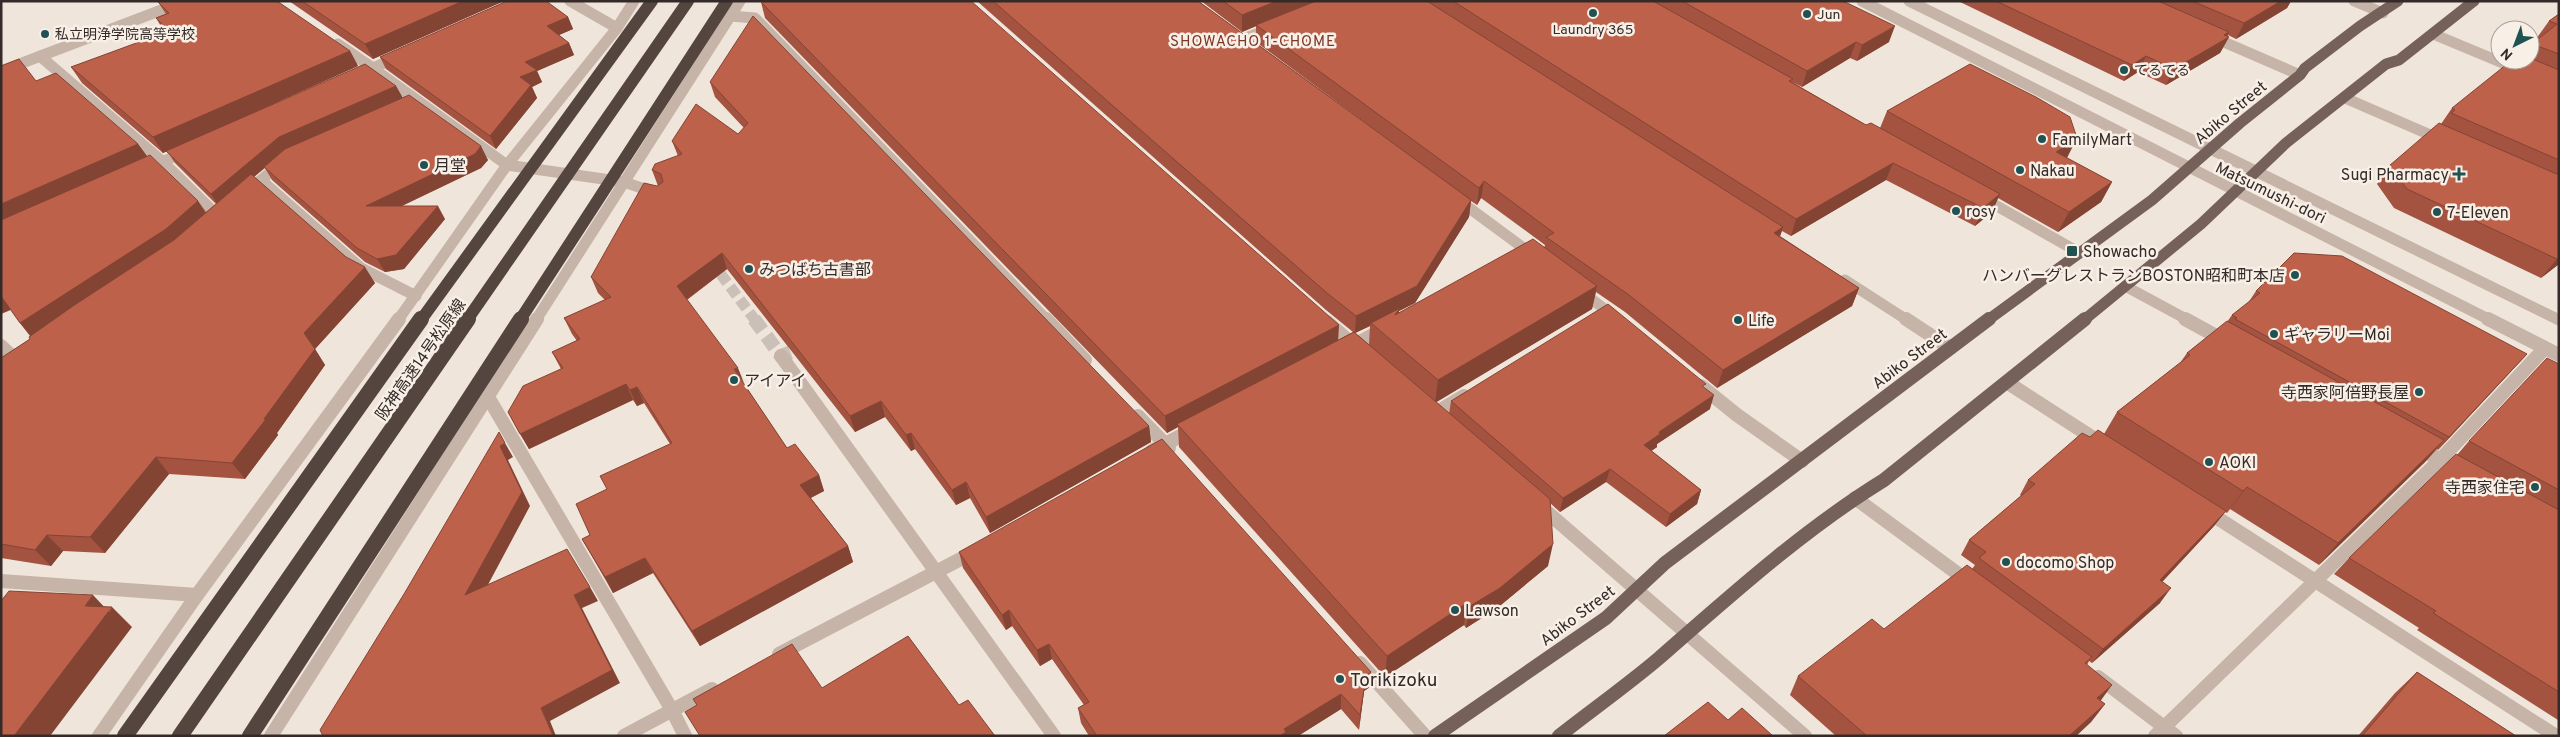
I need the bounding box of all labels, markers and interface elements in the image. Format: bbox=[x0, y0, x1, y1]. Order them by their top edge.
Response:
marker: Laundry 365 bbox=[1587, 7, 1599, 19]
place label: Jun bbox=[1817, 7, 1841, 24]
marker: Jun bbox=[1801, 8, 1813, 20]
north arrow bbox=[2490, 20, 2540, 70]
place label: Laundry 365 bbox=[1553, 22, 1633, 39]
place label: 私立明浄学院高等学校 bbox=[55, 26, 195, 44]
marker: 私立明浄学院高等学校 bbox=[39, 28, 51, 40]
district label: SHOWACHO 1-CHOME bbox=[1170, 33, 1336, 52]
text: N bbox=[2498, 44, 2517, 63]
place label: てるてる bbox=[2134, 63, 2190, 80]
marker: てるてる bbox=[2118, 64, 2130, 76]
street label: Abiko Street bbox=[2191, 77, 2272, 150]
place label: FamilyMart bbox=[2052, 131, 2132, 151]
marker: FamilyMart bbox=[2036, 133, 2048, 145]
place label: 月堂 bbox=[434, 157, 466, 177]
street label: Matsumushi-dori bbox=[2212, 158, 2329, 229]
marker: 月堂 bbox=[418, 159, 430, 171]
place label: Nakau bbox=[2030, 162, 2075, 182]
marker: Nakau bbox=[2014, 164, 2026, 176]
place label: Sugi Pharmacy bbox=[2341, 166, 2449, 186]
marker: Sugi Pharmacy bbox=[2453, 168, 2465, 180]
place label: rosy bbox=[1966, 203, 1996, 223]
place label: 7-Eleven bbox=[2447, 204, 2509, 224]
marker: rosy bbox=[1950, 205, 1962, 217]
marker: 7-Eleven bbox=[2431, 206, 2443, 218]
place label: Showacho bbox=[2083, 243, 2157, 263]
marker: Showacho bbox=[2065, 244, 2079, 258]
place label: みつばち古書部 bbox=[759, 261, 871, 281]
marker: みつばち古書部 bbox=[743, 263, 755, 275]
place label: ハンバーグレストランBOSTON昭和町本店 bbox=[1982, 267, 2285, 287]
marker: ハンバーグレストランBOSTON昭和町本店 bbox=[2289, 269, 2301, 281]
street label: 阪神高速14号松原線 bbox=[372, 296, 471, 425]
place label: Life bbox=[1748, 312, 1775, 332]
marker: Life bbox=[1732, 314, 1744, 326]
street label: Abiko Street bbox=[1869, 325, 1952, 394]
place label: ギャラリーMoi bbox=[2284, 326, 2390, 346]
marker: ギャラリーMoi bbox=[2268, 328, 2280, 340]
place label: アイアイ bbox=[744, 372, 806, 392]
marker: アイアイ bbox=[728, 374, 740, 386]
place label: 寺西家阿倍野長屋 bbox=[2281, 384, 2409, 404]
marker: 寺西家阿倍野長屋 bbox=[2413, 386, 2425, 398]
place label: AOKI bbox=[2219, 454, 2256, 474]
marker: AOKI bbox=[2203, 456, 2215, 468]
place label: 寺西家住宅 bbox=[2445, 479, 2525, 499]
marker: 寺西家住宅 bbox=[2529, 481, 2541, 493]
place label: docomo Shop bbox=[2016, 554, 2114, 574]
marker: docomo Shop bbox=[2000, 556, 2012, 568]
street label: Abiko Street bbox=[1537, 582, 1620, 651]
place label: Lawson bbox=[1465, 602, 1519, 622]
marker: Lawson bbox=[1449, 604, 1461, 616]
place label: Torikizoku bbox=[1350, 669, 1437, 693]
marker: Torikizoku bbox=[1334, 673, 1346, 685]

